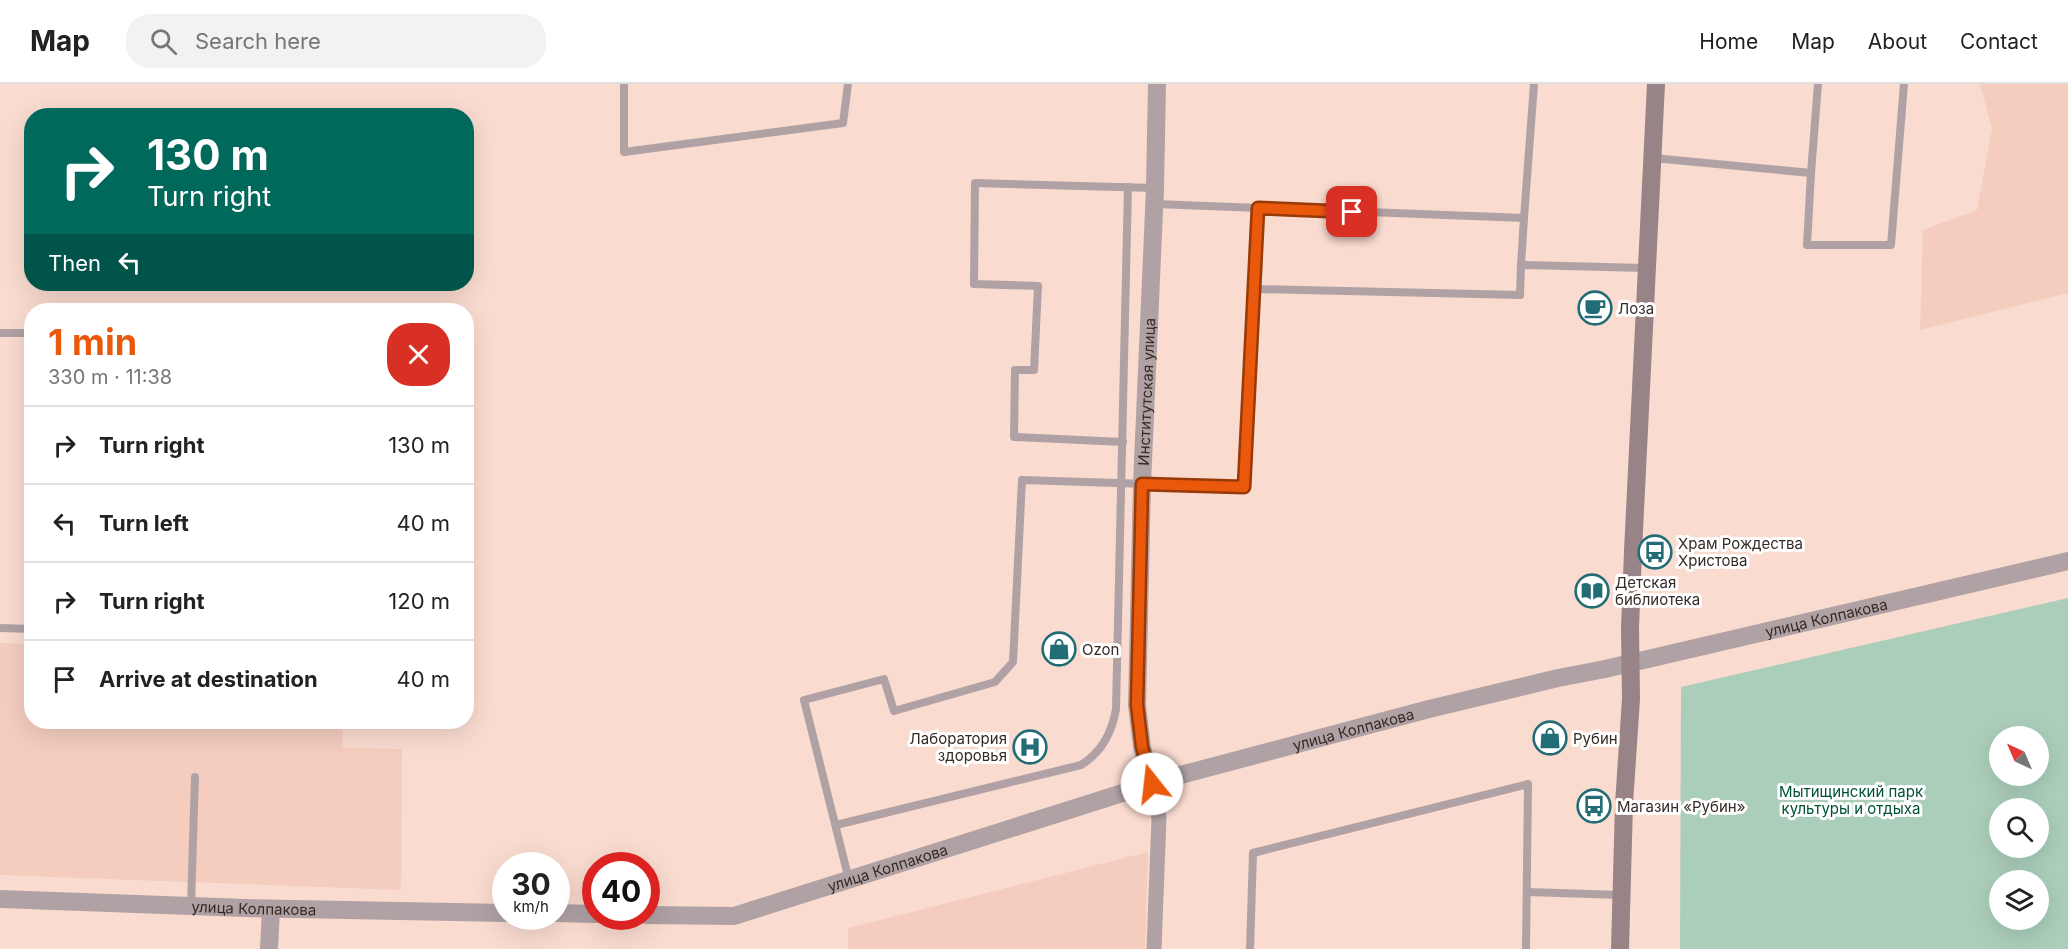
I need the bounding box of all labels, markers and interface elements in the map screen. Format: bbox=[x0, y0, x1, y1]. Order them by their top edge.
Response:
search box bbox=[126, 14, 546, 68]
text: Map bbox=[30, 24, 90, 58]
icon: search bbox=[147, 25, 180, 58]
text: Search here bbox=[195, 28, 321, 54]
text: Home bbox=[1699, 29, 1758, 54]
text: Map bbox=[1791, 29, 1835, 54]
text: About bbox=[1868, 29, 1927, 54]
text: Contact bbox=[1960, 29, 2038, 54]
text: 130 m bbox=[147, 129, 269, 180]
icon: right bbox=[48, 132, 126, 210]
text: Turn right bbox=[147, 180, 271, 213]
pin bbox=[1326, 186, 1377, 237]
icon: arrive bbox=[1335, 195, 1368, 228]
icon: left bbox=[113, 246, 146, 279]
text: Then bbox=[48, 250, 101, 276]
cafe icon: Лоза bbox=[1577, 290, 1613, 326]
place label: Лоза bbox=[1618, 299, 1654, 318]
street label: Институтская улица bbox=[1133, 317, 1159, 466]
text: 1 min bbox=[48, 320, 137, 364]
button: close bbox=[387, 323, 450, 386]
text: 330 m · 11:38 bbox=[48, 365, 172, 389]
icon: right bbox=[48, 429, 81, 462]
text: Turn right bbox=[99, 432, 205, 458]
text: 130 m bbox=[388, 432, 450, 458]
icon: left bbox=[48, 507, 81, 540]
text: Turn left bbox=[99, 510, 189, 536]
text: 40 m bbox=[396, 510, 450, 536]
bus stop icon: Храм Рождества Христова bbox=[1637, 534, 1673, 570]
place label: Храм Рождества Христова bbox=[1678, 534, 1803, 570]
library icon: Детская библиотека bbox=[1574, 573, 1610, 609]
place label: Детская библиотека bbox=[1615, 573, 1700, 609]
icon: right bbox=[48, 585, 81, 618]
text: Turn right bbox=[99, 588, 205, 614]
text: 120 m bbox=[388, 588, 450, 614]
street label: улица Колпакова bbox=[1763, 594, 1889, 641]
shop icon: Ozon bbox=[1041, 631, 1077, 667]
place label: Ozon bbox=[1082, 640, 1119, 659]
icon: arrive bbox=[48, 663, 81, 696]
text: Arrive at destination bbox=[99, 666, 318, 692]
text: 40 m bbox=[396, 666, 450, 692]
street label: улица Колпакова bbox=[1290, 704, 1416, 754]
shop icon: Рубин bbox=[1532, 720, 1568, 756]
north arrow bbox=[1989, 726, 2049, 786]
map controls bbox=[1989, 726, 2049, 930]
place label: Лаборатория здоровья bbox=[910, 729, 1007, 765]
hospital icon: Лаборатория здоровья bbox=[1012, 729, 1048, 765]
place label: Рубин bbox=[1573, 729, 1618, 748]
position arrow bbox=[1120, 752, 1184, 816]
park label: Мытищинский парк культуры и отдыха bbox=[1779, 782, 1923, 818]
bus stop icon: Магазин «Рубин» bbox=[1576, 788, 1612, 824]
place label: Магазин «Рубин» bbox=[1617, 797, 1745, 816]
button: search bbox=[1989, 798, 2049, 858]
street label: улица Колпакова bbox=[825, 839, 950, 895]
speed limit sign: 40 bbox=[582, 852, 660, 930]
text: 30 bbox=[511, 866, 551, 902]
button: layers bbox=[1989, 870, 2049, 930]
street label: улица Колпакова bbox=[191, 897, 317, 919]
text: km/h bbox=[513, 897, 549, 916]

